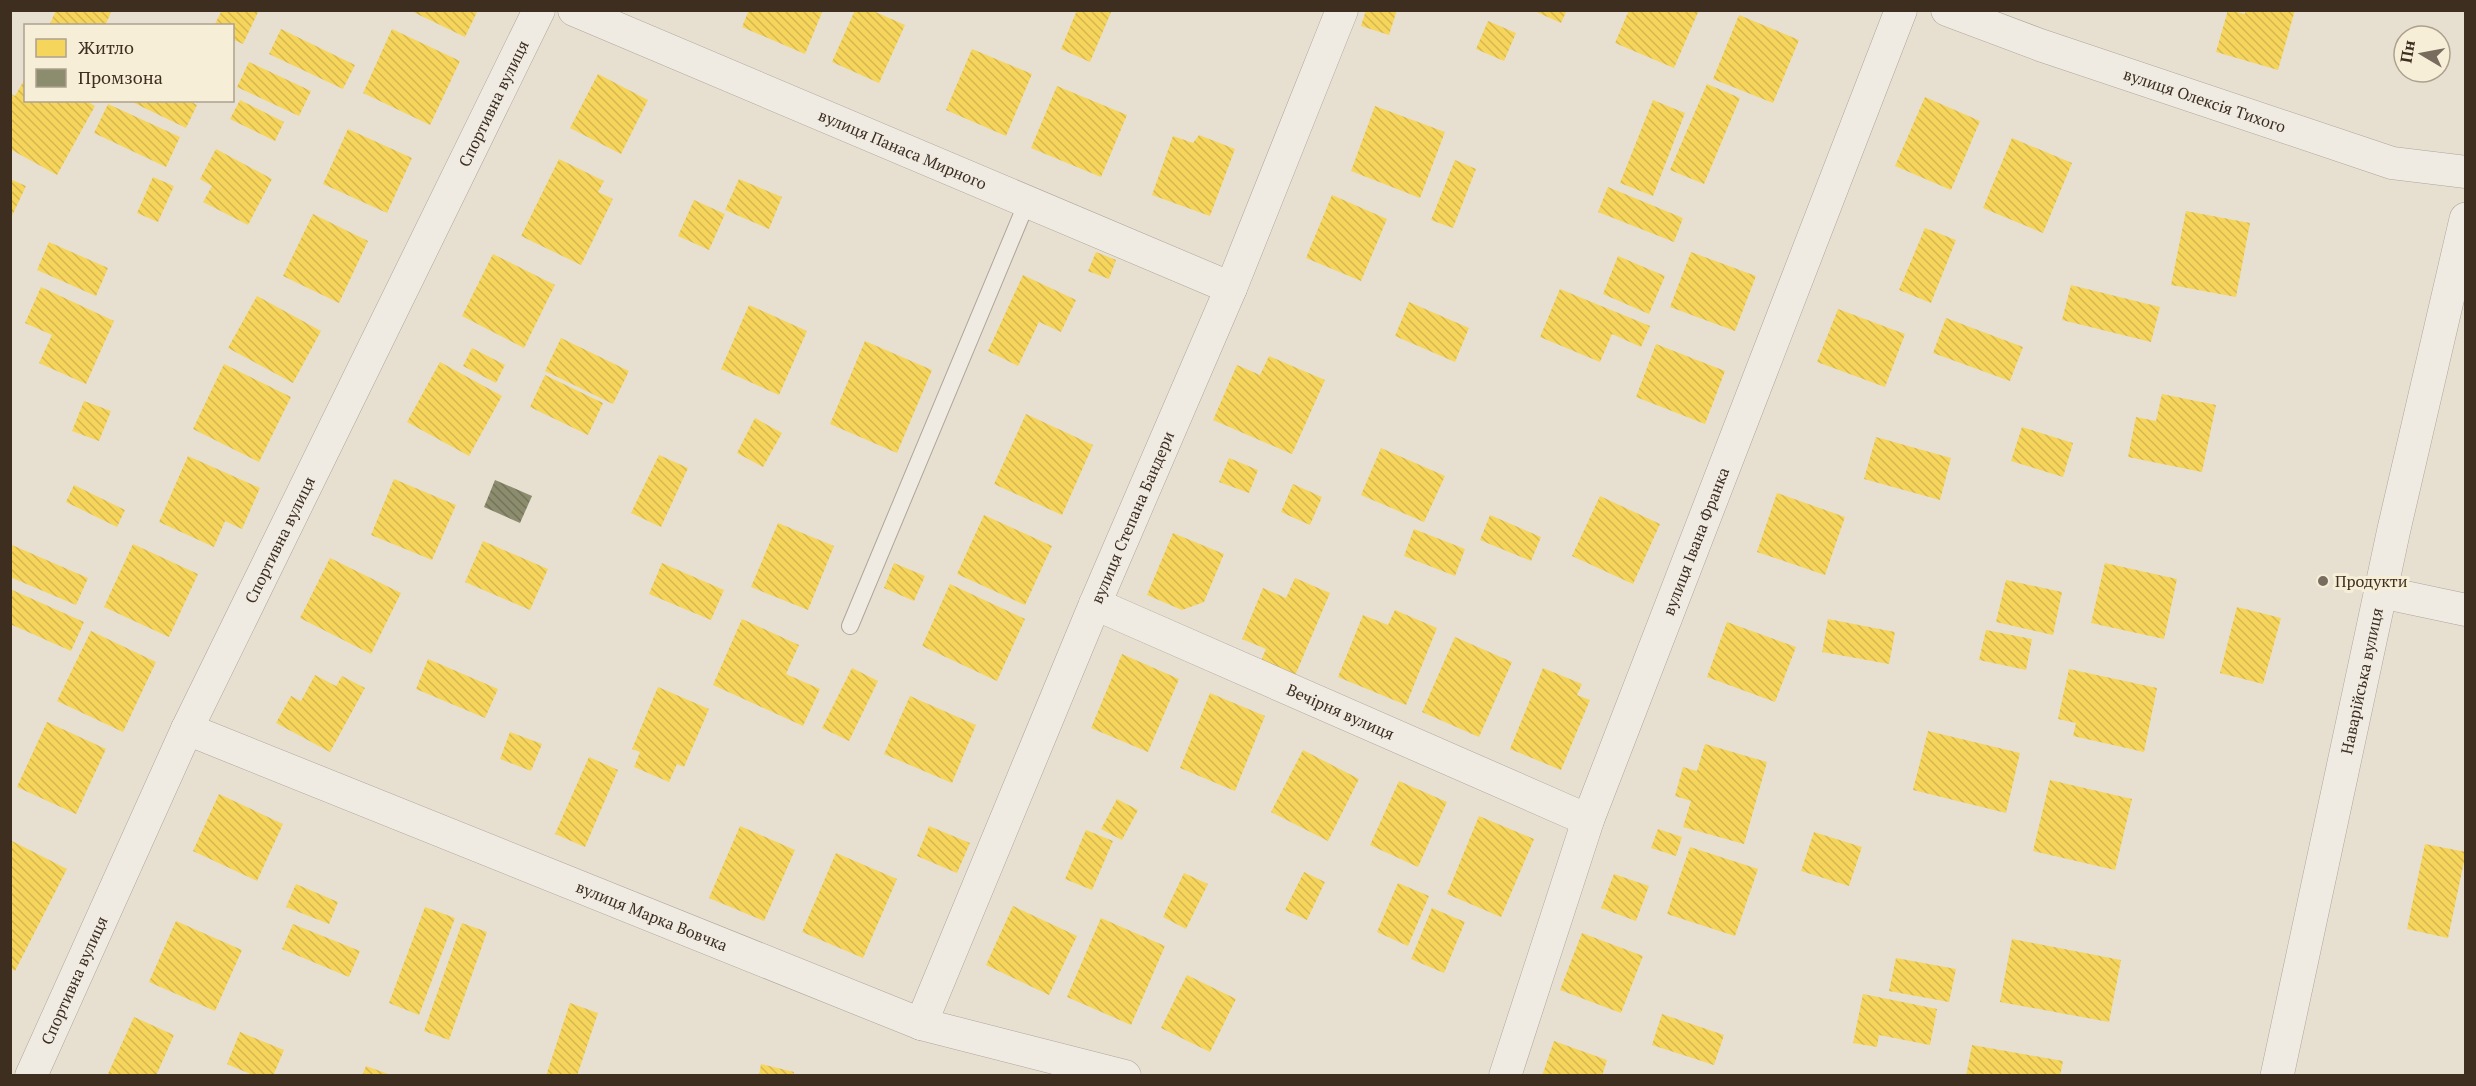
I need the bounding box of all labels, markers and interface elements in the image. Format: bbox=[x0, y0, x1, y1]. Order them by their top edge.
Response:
legend bbox=[24, 24, 234, 102]
north arrow bbox=[2392, 24, 2452, 84]
text: Житло bbox=[78, 35, 134, 59]
street label: Спортивна вулиця bbox=[453, 36, 534, 171]
text: Пн bbox=[2394, 38, 2420, 65]
street label: вулиця Олексія Тихого bbox=[2121, 63, 2289, 138]
text: Промзона bbox=[78, 65, 163, 89]
street label: вулиця Панаса Мирного bbox=[815, 104, 991, 195]
street label: вулиця Степана Бандери bbox=[1085, 427, 1179, 607]
street label: вулиця Івана Франка bbox=[1657, 464, 1734, 618]
street label: Спортивна вулиця bbox=[239, 473, 320, 607]
place label: Продукти bbox=[2335, 570, 2408, 592]
marker: Продукти bbox=[2316, 574, 2330, 588]
street label: Наварійська вулиця bbox=[2335, 606, 2388, 756]
street label: Вечірня вулиця bbox=[1283, 678, 1398, 745]
street label: вулиця Марка Вовчка bbox=[573, 876, 731, 956]
street label: Спортивна вулиця bbox=[36, 912, 113, 1048]

